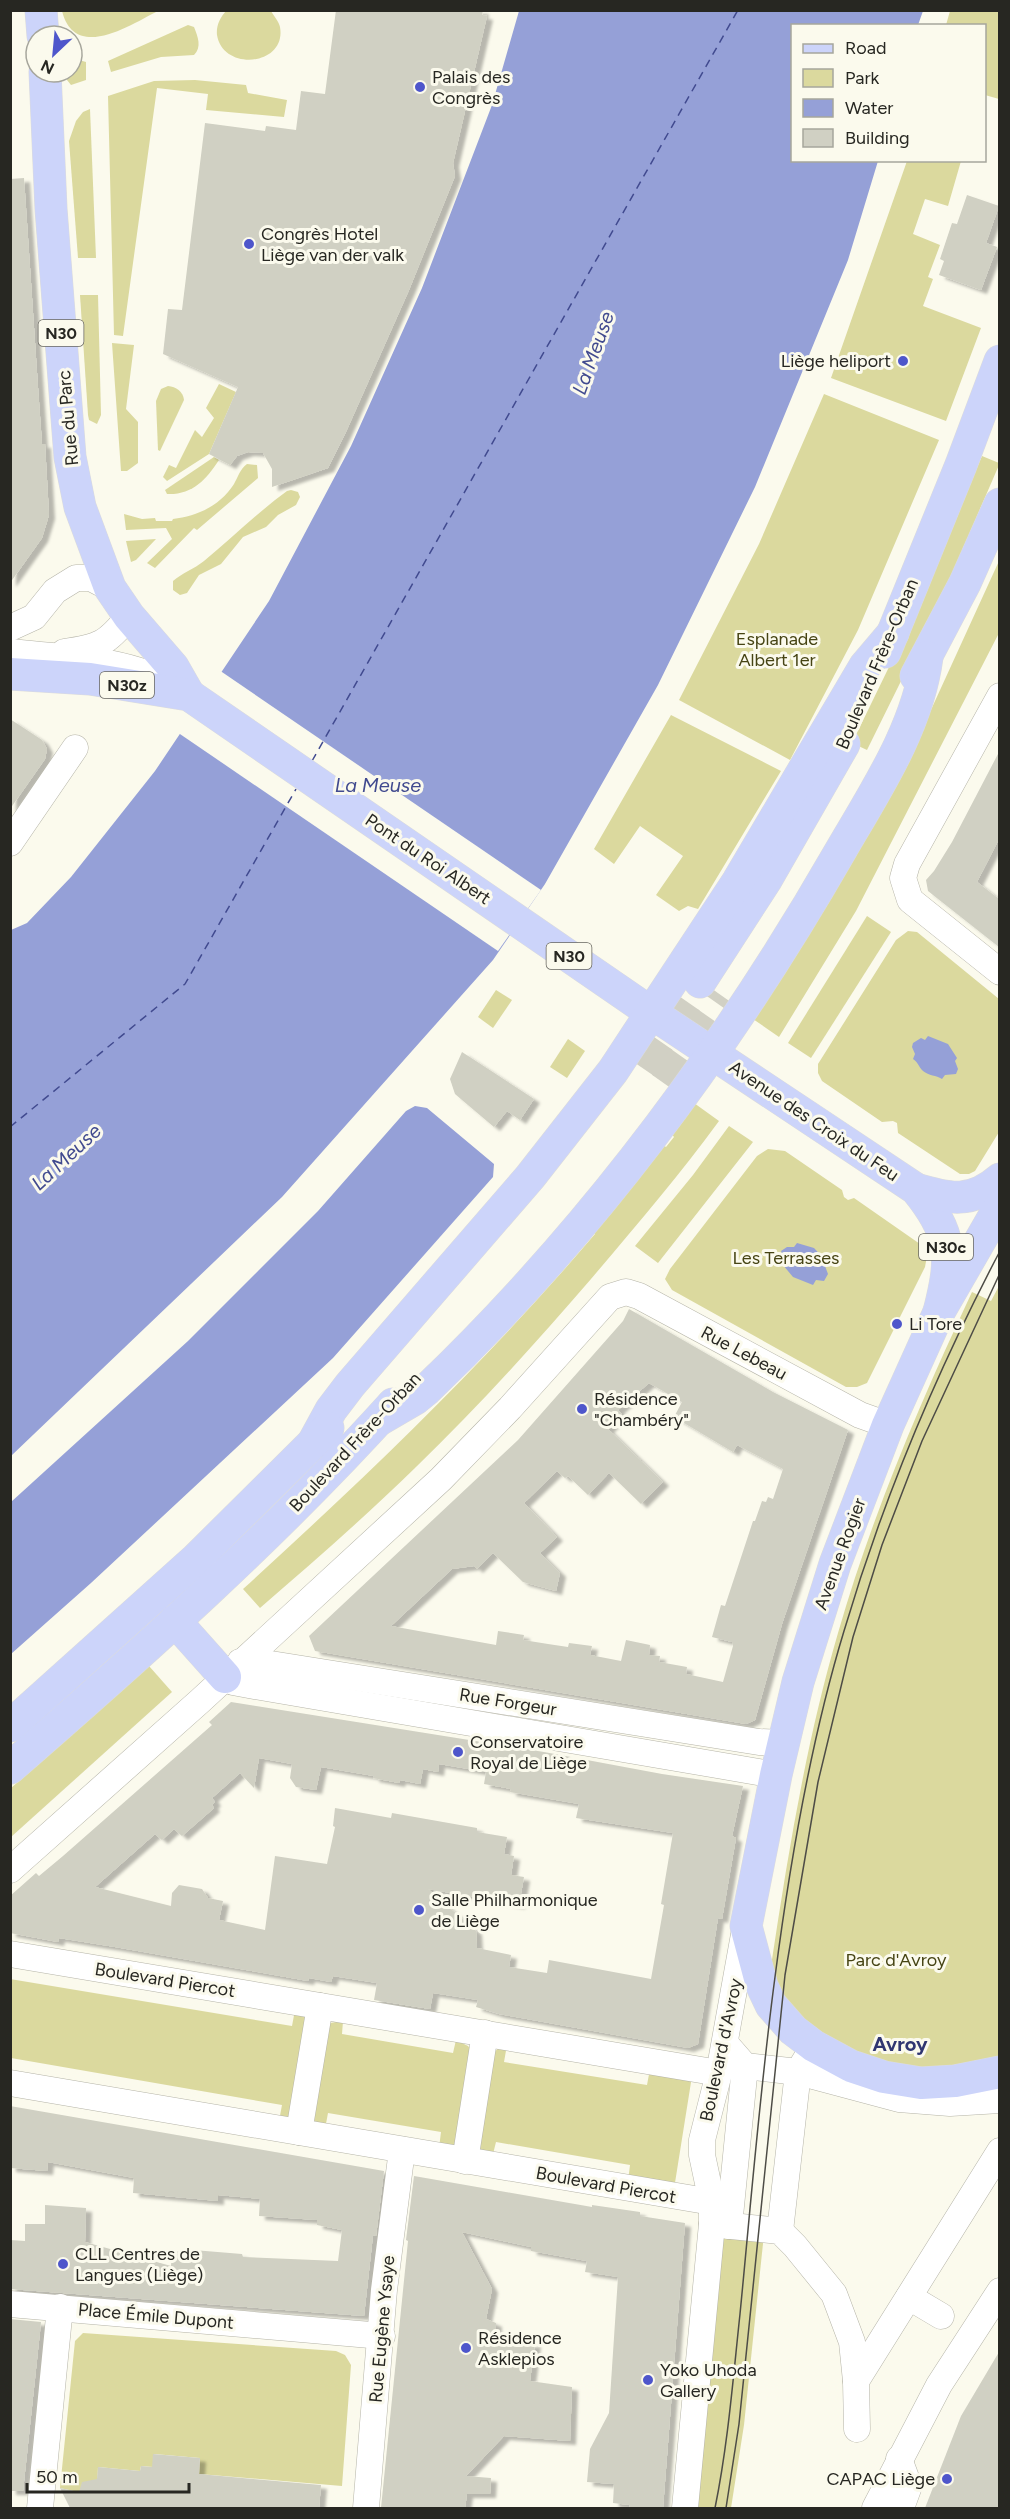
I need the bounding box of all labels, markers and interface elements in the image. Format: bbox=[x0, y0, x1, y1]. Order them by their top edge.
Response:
north arrow bbox=[24, 24, 84, 84]
legend bbox=[791, 24, 986, 162]
text: Road bbox=[845, 37, 886, 59]
text: N bbox=[38, 56, 57, 78]
place label: Palais des Congrès bbox=[432, 66, 510, 109]
text: Park bbox=[845, 67, 880, 89]
marker: Palais des Congrès bbox=[413, 80, 427, 94]
text: Water bbox=[845, 97, 893, 119]
text: Building bbox=[845, 127, 910, 149]
place label: Congrès Hotel Liège van der valk bbox=[261, 223, 404, 266]
marker: Congrès Hotel Liège van der valk bbox=[242, 237, 256, 251]
water label: La Meuse bbox=[567, 308, 619, 398]
road number: N30 bbox=[38, 320, 84, 346]
place label: Liège heliport bbox=[781, 350, 891, 372]
marker: Liège heliport bbox=[896, 354, 910, 368]
street label: Rue du Parc bbox=[53, 369, 83, 467]
street label: Boulevard Frère-Orban bbox=[831, 575, 923, 753]
park label: Esplanade Albert 1er bbox=[736, 628, 818, 671]
road number: N30z bbox=[100, 672, 154, 698]
water label: La Meuse bbox=[335, 773, 421, 797]
street label: Pont du Roi Albert bbox=[361, 809, 495, 909]
road number: N30 bbox=[546, 943, 592, 969]
street label: Avenue des Croix du Feu bbox=[725, 1056, 903, 1186]
water label: La Meuse bbox=[26, 1119, 106, 1195]
road number: N30c bbox=[919, 1234, 973, 1260]
park label: Les Terrasses bbox=[732, 1247, 840, 1269]
place label: Li Tore bbox=[909, 1313, 962, 1335]
marker: Li Tore bbox=[890, 1317, 904, 1331]
street label: Rue Lebeau bbox=[697, 1321, 791, 1385]
street label: Boulevard Frère-Orban bbox=[284, 1368, 426, 1516]
place label: Résidence "Chambéry" bbox=[594, 1388, 689, 1431]
marker: Résidence "Chambéry" bbox=[575, 1402, 589, 1416]
street label: Avenue Rogier bbox=[810, 1495, 870, 1613]
street label: Rue Forgeur bbox=[458, 1683, 558, 1721]
place label: Conservatoire Royal de Liège bbox=[470, 1731, 587, 1774]
marker: Conservatoire Royal de Liège bbox=[451, 1745, 465, 1759]
place label: Salle Philharmonique de Liège bbox=[431, 1889, 598, 1932]
marker: Salle Philharmonique de Liège bbox=[412, 1903, 426, 1917]
park label: Parc d'Avroy bbox=[846, 1949, 947, 1971]
street label: Boulevard Piercot bbox=[93, 1958, 237, 2002]
street label: Boulevard d'Avroy bbox=[695, 1976, 747, 2124]
district label: Avroy bbox=[873, 2032, 928, 2056]
street label: Boulevard Piercot bbox=[534, 2162, 678, 2208]
place label: CLL Centres de Langues (Liège) bbox=[75, 2243, 203, 2286]
street label: Rue Eugène Ysaye bbox=[365, 2254, 399, 2404]
marker: CLL Centres de Langues (Liège) bbox=[56, 2257, 70, 2271]
street label: Place Émile Dupont bbox=[77, 2298, 235, 2334]
place label: Résidence Asklepios bbox=[478, 2327, 562, 2370]
marker: Résidence Asklepios bbox=[459, 2341, 473, 2355]
place label: Yoko Uhoda Gallery bbox=[660, 2359, 757, 2402]
marker: Yoko Uhoda Gallery bbox=[641, 2373, 655, 2387]
scale bar bbox=[27, 2456, 189, 2494]
text: 50 m bbox=[36, 2466, 78, 2488]
place label: CAPAC Liège bbox=[826, 2468, 935, 2490]
marker: CAPAC Liège bbox=[940, 2472, 954, 2486]

